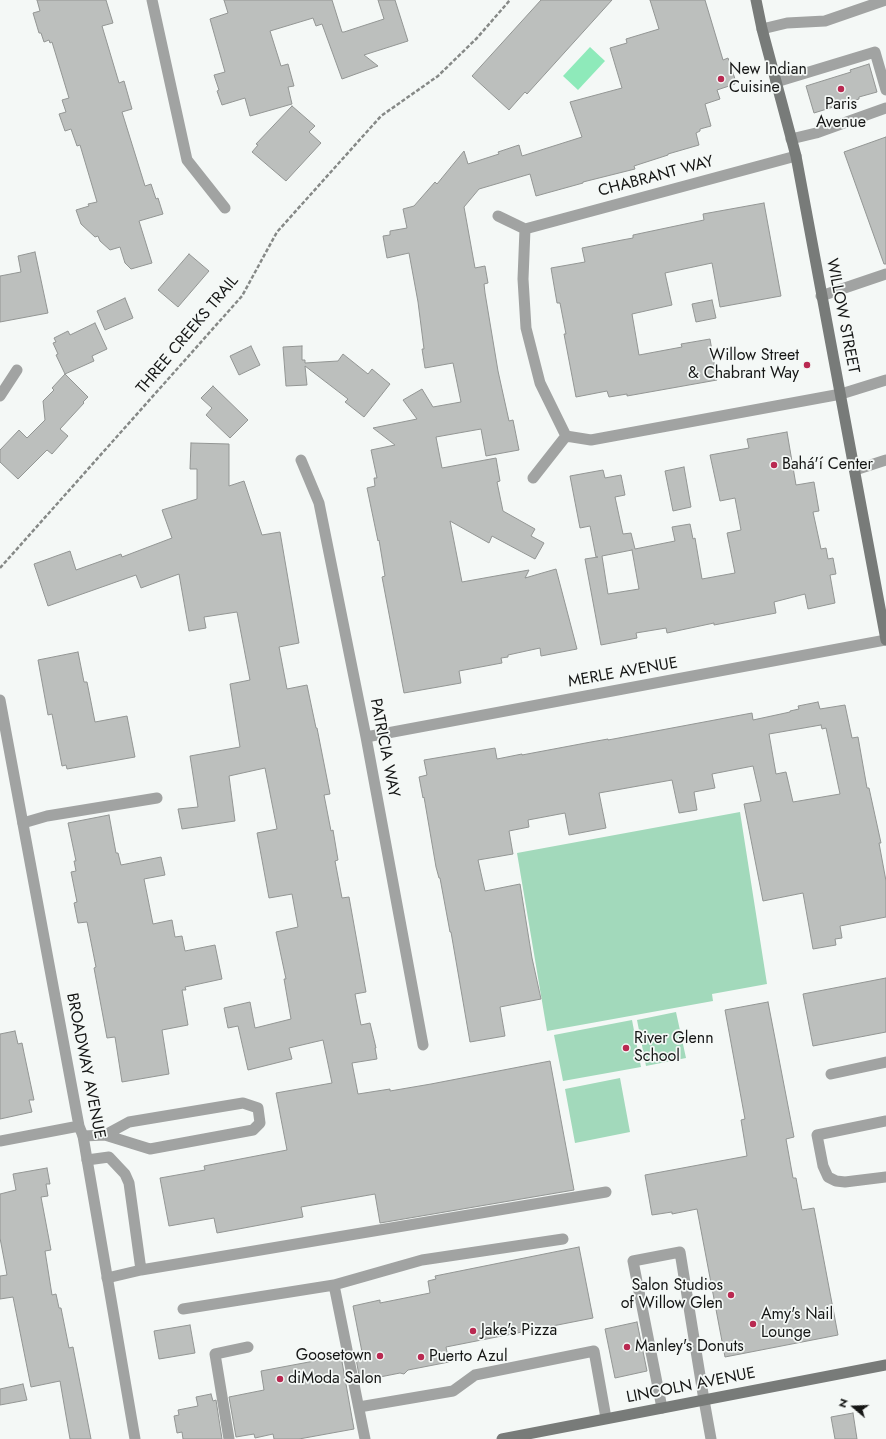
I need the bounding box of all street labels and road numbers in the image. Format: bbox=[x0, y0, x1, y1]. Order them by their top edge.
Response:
street label: CHABRANT WAY bbox=[596, 152, 716, 202]
street label: WILLOW STREET bbox=[821, 257, 863, 375]
street label: THREE CREEKS TRAIL bbox=[133, 272, 243, 398]
street label: MERLE AVENUE bbox=[567, 654, 679, 692]
street label: PATRICIA WAY bbox=[365, 697, 403, 799]
street label: BROADWAY AVENUE bbox=[61, 992, 109, 1140]
street label: LINCOLN AVENUE bbox=[625, 1364, 757, 1408]

